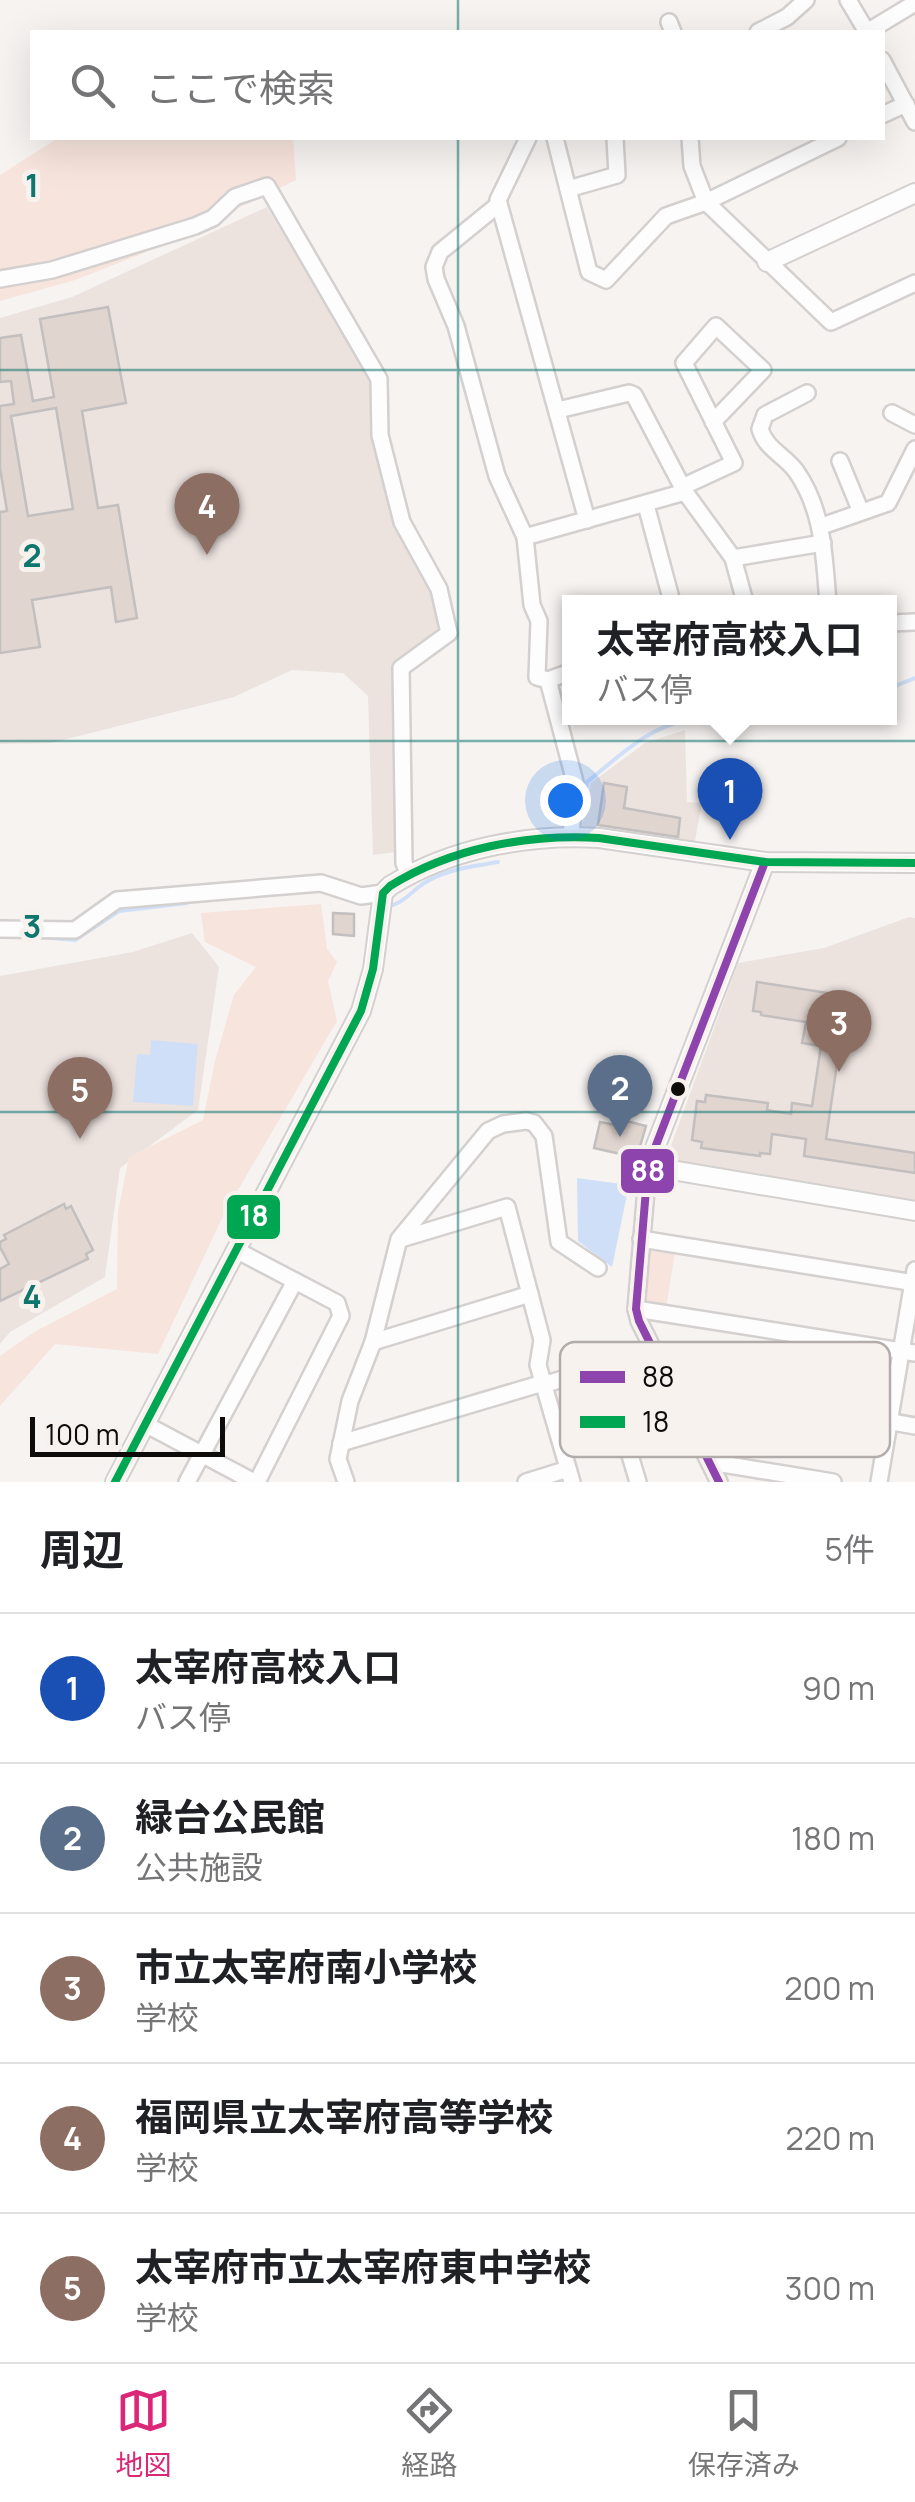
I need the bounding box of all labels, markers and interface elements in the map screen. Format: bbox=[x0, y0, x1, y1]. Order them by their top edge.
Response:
search box bbox=[30, 30, 885, 140]
icon: search bbox=[65, 58, 120, 113]
text: ここで検索 bbox=[145, 61, 335, 113]
text: 1 bbox=[25, 163, 39, 207]
pin: 4 bbox=[174, 472, 240, 555]
text: 2 bbox=[22, 533, 42, 577]
popup bbox=[562, 595, 897, 725]
text: 太宰府高校入口 bbox=[596, 612, 863, 664]
text: バス停 bbox=[596, 667, 693, 711]
pin: 1 bbox=[698, 758, 762, 840]
your location bbox=[540, 775, 591, 826]
text: 3 bbox=[23, 904, 41, 948]
pin: 3 bbox=[806, 990, 872, 1072]
pin: 2 bbox=[588, 1054, 652, 1137]
pin: 5 bbox=[48, 1056, 112, 1139]
unlabelled marker bbox=[668, 1079, 688, 1099]
line badge: 88 bbox=[619, 1147, 676, 1195]
text: 88 bbox=[631, 1151, 665, 1189]
line badge: 18 bbox=[225, 1193, 282, 1241]
text: 18 bbox=[239, 1196, 269, 1234]
text: 4 bbox=[22, 1274, 42, 1318]
legend bbox=[560, 1342, 890, 1457]
text: 88 bbox=[642, 1357, 675, 1395]
text: 18 bbox=[642, 1402, 669, 1440]
scale bar bbox=[30, 1412, 225, 1456]
text: 100 m bbox=[45, 1415, 119, 1453]
text: 周辺 bbox=[40, 1520, 124, 1578]
text: 5件 bbox=[825, 1527, 875, 1571]
text: 太宰府高校入口 bbox=[135, 1640, 401, 1692]
text: 1 bbox=[65, 1666, 80, 1710]
text: 90 m bbox=[802, 1666, 875, 1710]
text: バス停 bbox=[135, 1695, 231, 1739]
text: 緑台公民館 bbox=[135, 1790, 325, 1842]
text: 2 bbox=[63, 1816, 82, 1860]
text: 180 m bbox=[791, 1816, 875, 1860]
text: 公共施設 bbox=[135, 1845, 263, 1889]
text: 市立太宰府南小学校 bbox=[135, 1940, 477, 1992]
text: 3 bbox=[63, 1966, 82, 2010]
text: 200 m bbox=[784, 1966, 875, 2010]
text: 学校 bbox=[135, 1995, 199, 2039]
text: 福岡県立太宰府高等学校 bbox=[135, 2090, 553, 2142]
text: 4 bbox=[63, 2116, 82, 2160]
text: 220 m bbox=[785, 2116, 875, 2160]
text: 学校 bbox=[135, 2145, 199, 2189]
text: 太宰府市立太宰府東中学校 bbox=[135, 2240, 591, 2292]
text: 5 bbox=[63, 2266, 82, 2310]
text: 300 m bbox=[785, 2266, 875, 2310]
text: 学校 bbox=[135, 2295, 199, 2339]
tab: 地図 bbox=[115, 2383, 171, 2483]
tab: 経路 bbox=[401, 2383, 458, 2483]
tab: 保存済み bbox=[688, 2383, 800, 2483]

